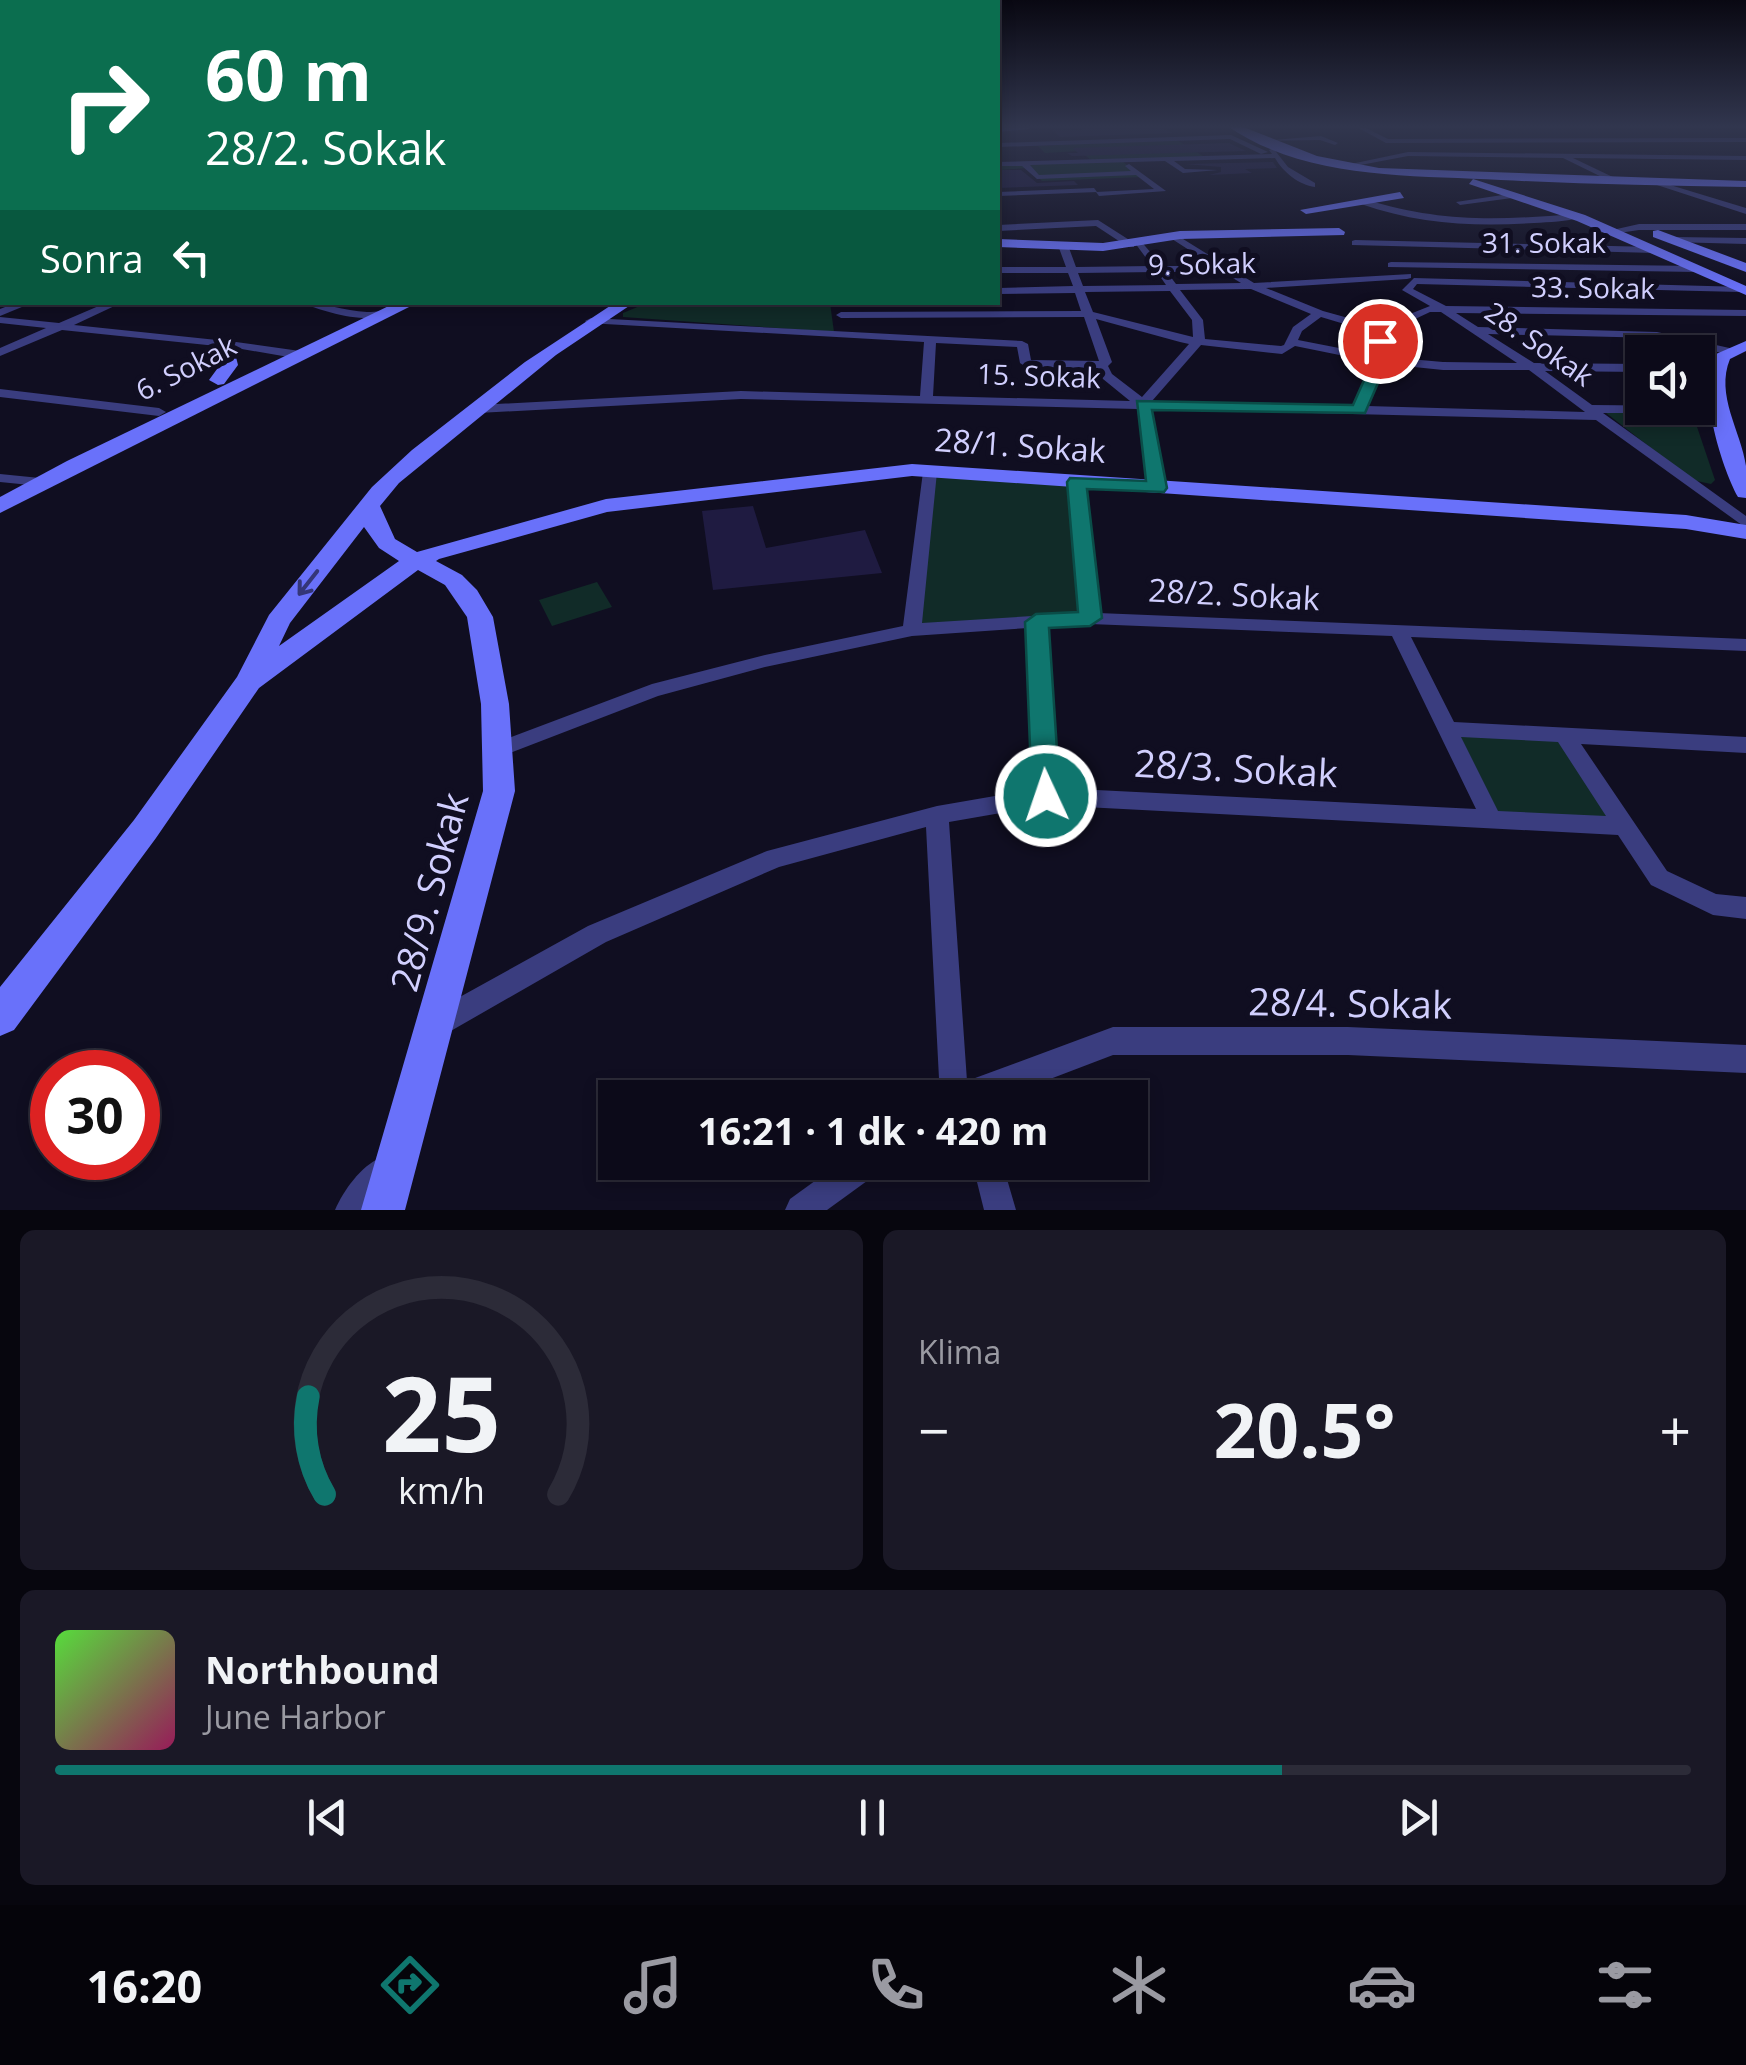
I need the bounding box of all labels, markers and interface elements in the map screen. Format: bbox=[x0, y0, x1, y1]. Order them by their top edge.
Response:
text: 60 m bbox=[205, 26, 372, 122]
icon: right bbox=[40, 40, 170, 170]
text: 28/2. Sokak bbox=[205, 117, 446, 178]
street label: 31. Sokak bbox=[1482, 223, 1606, 261]
icon: left bbox=[164, 230, 219, 285]
text: Sonra bbox=[40, 232, 144, 284]
street label: 9. Sokak bbox=[1148, 243, 1256, 283]
street label: 33. Sokak bbox=[1531, 267, 1656, 307]
street label: 28. Sokak bbox=[1478, 292, 1601, 394]
pin bbox=[1338, 299, 1423, 384]
icon: arrive bbox=[1353, 314, 1408, 369]
street label: 6. Sokak bbox=[129, 326, 242, 409]
map controls bbox=[1625, 335, 1715, 425]
button: sound bbox=[1625, 335, 1715, 425]
street label: 15. Sokak bbox=[976, 354, 1102, 396]
street label: 28/1. Sokak bbox=[933, 417, 1107, 472]
street label: 28/2. Sokak bbox=[1147, 568, 1321, 619]
one-way arrow bbox=[298, 569, 319, 596]
street label: 28/3. Sokak bbox=[1133, 736, 1339, 798]
position arrow bbox=[994, 744, 1098, 848]
street label: 28/9. Sokak bbox=[377, 786, 480, 997]
street label: 28/4. Sokak bbox=[1248, 974, 1452, 1030]
speed limit sign: 30 bbox=[30, 1050, 160, 1180]
text: 16:21 · 1 dk · 420 m bbox=[698, 1104, 1048, 1156]
text: Klima bbox=[918, 1330, 1001, 1373]
text: 25 bbox=[382, 1341, 501, 1482]
text: 20.5° bbox=[1213, 1378, 1396, 1480]
text: − bbox=[918, 1392, 949, 1467]
text: + bbox=[1660, 1392, 1691, 1467]
text: km/h bbox=[398, 1466, 485, 1514]
text: Northbound bbox=[205, 1643, 440, 1695]
text: June Harbor bbox=[205, 1695, 385, 1738]
icon: previous bbox=[300, 1790, 355, 1845]
icon: pause bbox=[845, 1790, 900, 1845]
icon: next bbox=[1391, 1790, 1446, 1845]
icon: directions bbox=[375, 1950, 445, 2020]
icon: music bbox=[618, 1950, 688, 2020]
icon: phone bbox=[861, 1950, 931, 2020]
icon: climate bbox=[1104, 1950, 1174, 2020]
icon: car bbox=[1347, 1950, 1417, 2020]
icon: filters bbox=[1590, 1950, 1660, 2020]
text: 16:20 bbox=[86, 1955, 202, 2016]

